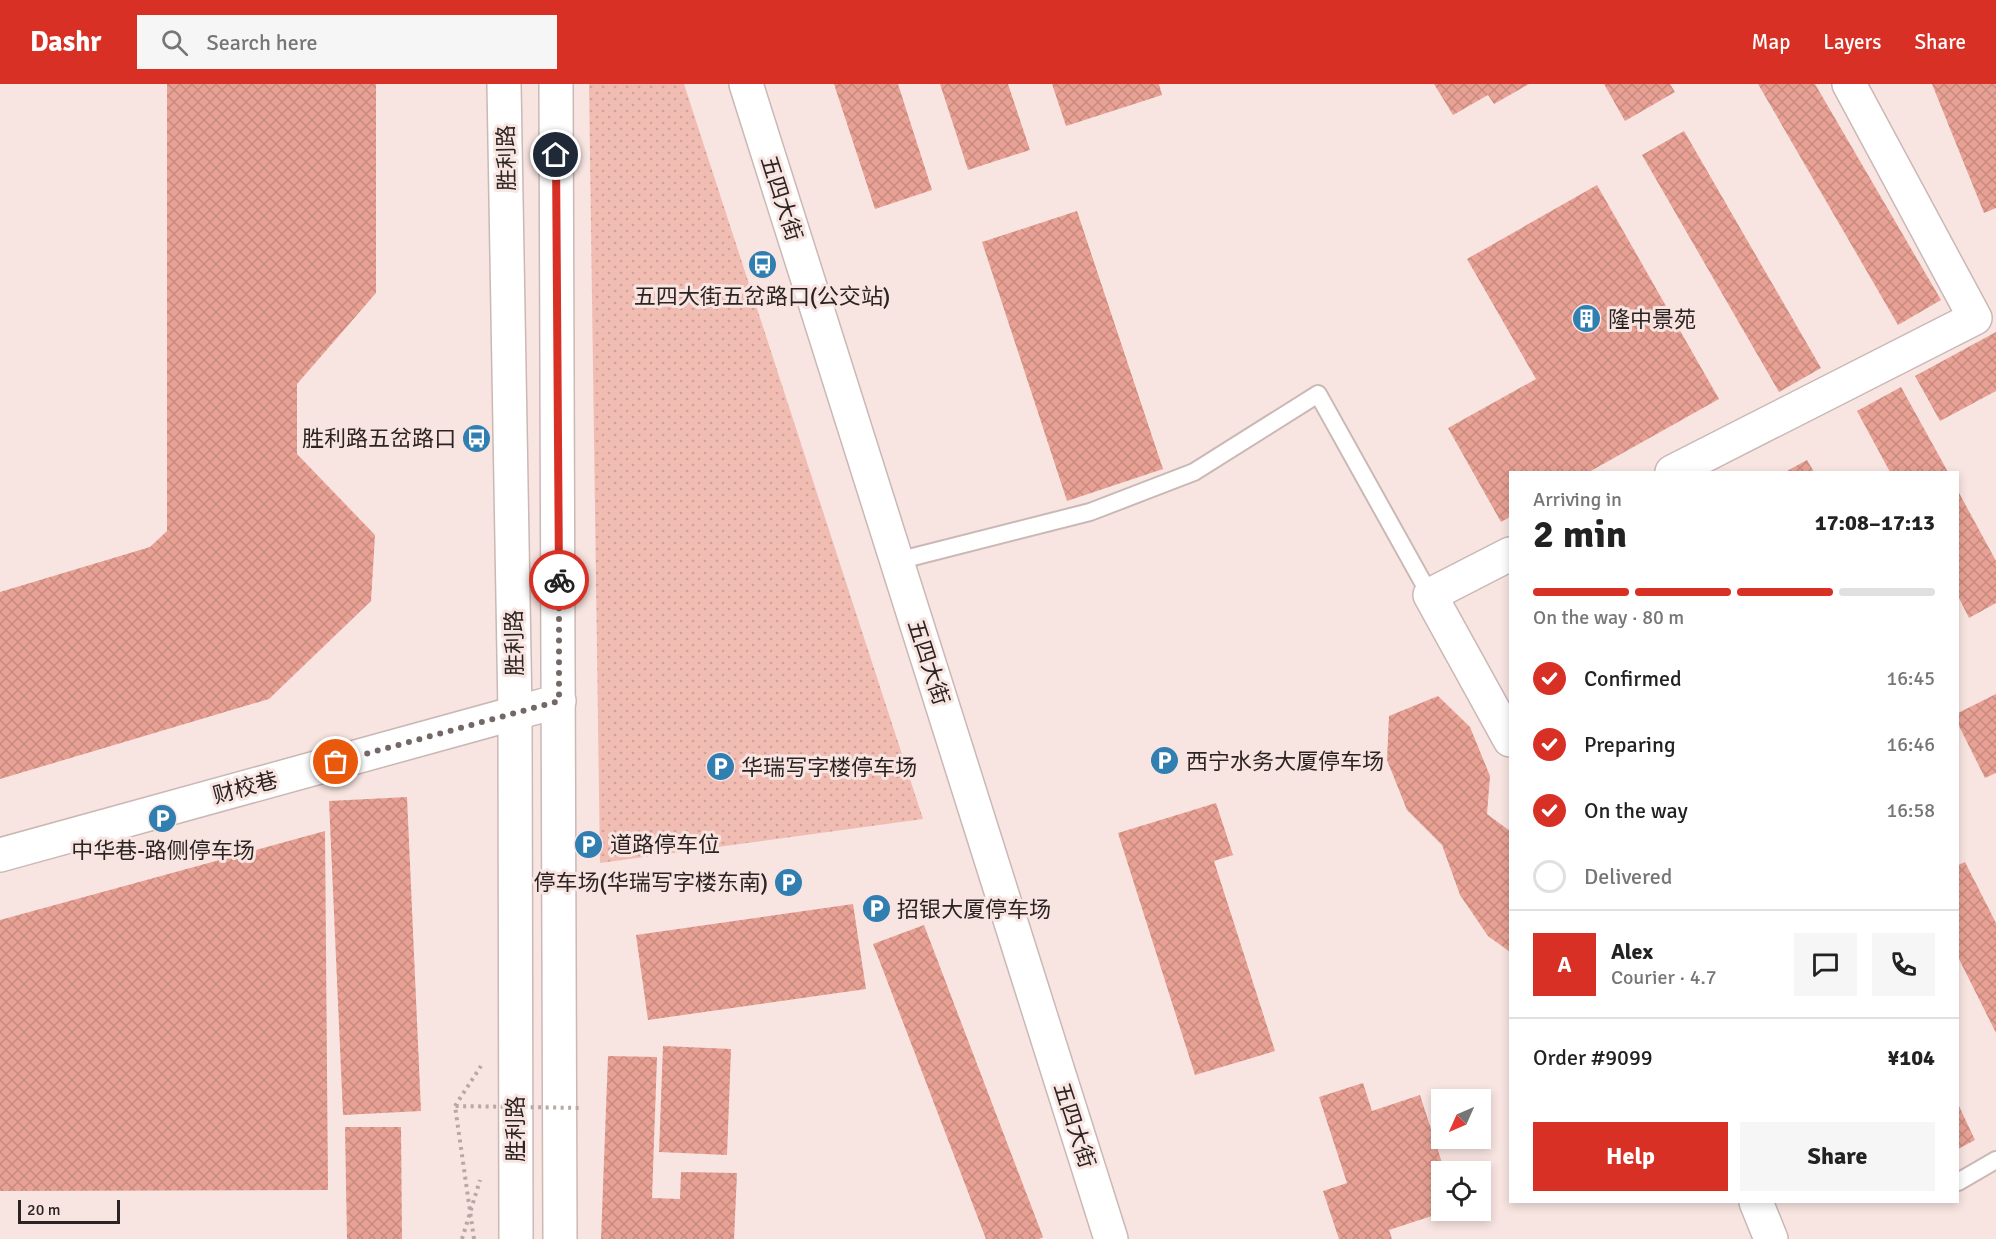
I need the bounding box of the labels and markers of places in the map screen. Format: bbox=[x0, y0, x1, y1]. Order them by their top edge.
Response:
pin bbox=[530, 129, 581, 180]
bus stop icon: 五四大街五岔路口(公交站) bbox=[746, 248, 778, 280]
place label: 五四大街五岔路口(公交站) bbox=[634, 283, 890, 310]
building icon: 隆中景苑 bbox=[1571, 303, 1603, 335]
place label: 隆中景苑 bbox=[1608, 306, 1696, 333]
bus stop icon: 胜利路五岔路口 bbox=[461, 422, 493, 454]
place label: 胜利路五岔路口 bbox=[302, 425, 456, 452]
pin bbox=[310, 736, 361, 787]
parking icon: 西宁水务大厦停车场 bbox=[1149, 745, 1181, 777]
place label: 西宁水务大厦停车场 bbox=[1186, 748, 1384, 775]
parking icon: 华瑞写字楼停车场 bbox=[704, 751, 736, 783]
place label: 华瑞写字楼停车场 bbox=[741, 754, 917, 781]
parking icon: 中华巷-路侧停车场 bbox=[147, 802, 179, 834]
parking icon: 道路停车位 bbox=[573, 828, 605, 860]
place label: 道路停车位 bbox=[610, 831, 720, 858]
place label: 中华巷-路侧停车场 bbox=[71, 837, 255, 864]
parking icon: 停车场(华瑞写字楼东南) bbox=[773, 866, 805, 898]
place label: 停车场(华瑞写字楼东南) bbox=[533, 869, 768, 896]
parking icon: 招银大厦停车场 bbox=[860, 893, 892, 925]
place label: 招银大厦停车场 bbox=[897, 896, 1051, 923]

